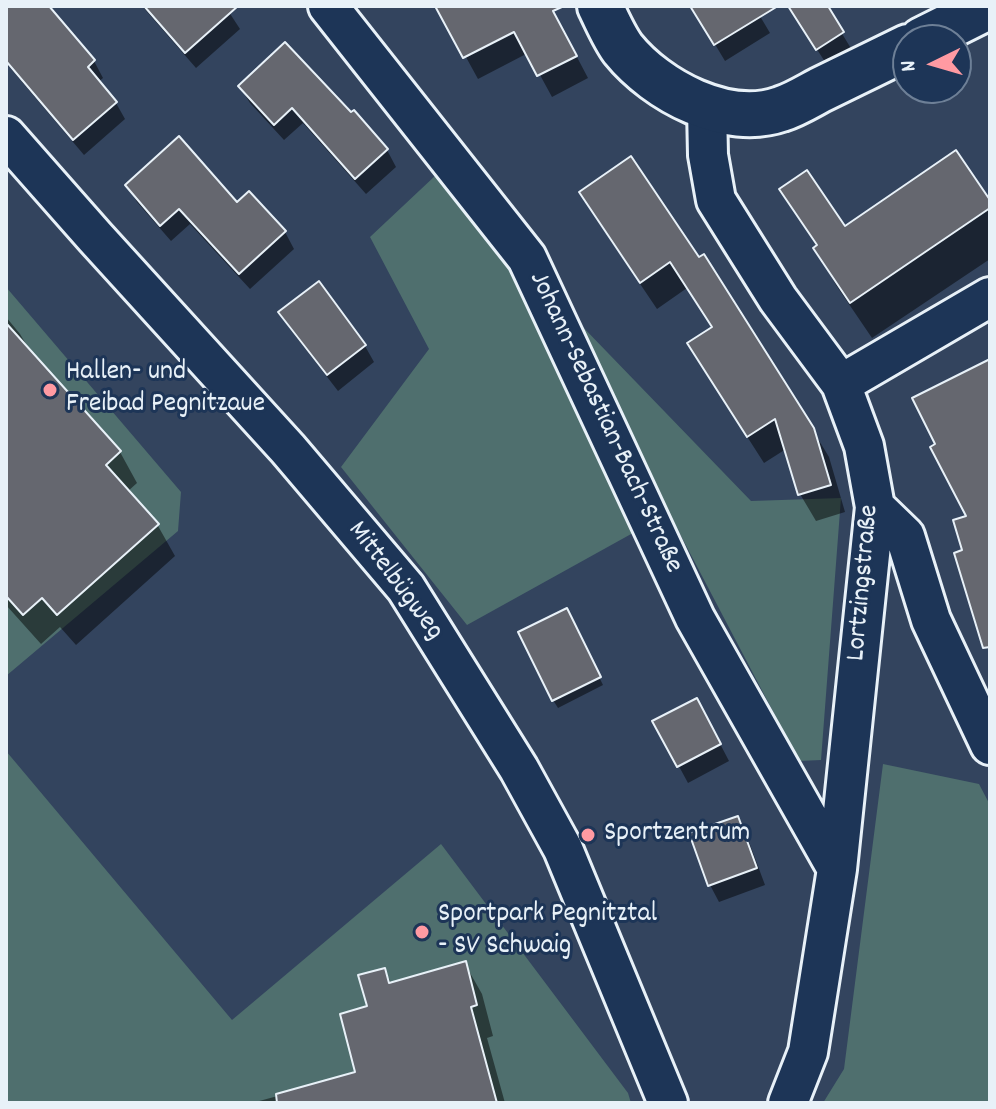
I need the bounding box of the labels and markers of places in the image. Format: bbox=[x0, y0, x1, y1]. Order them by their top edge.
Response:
place label: Hallen- und Freibad Pegnitzaue bbox=[66, 357, 265, 423]
marker: Hallen- und Freibad Pegnitzaue bbox=[41, 381, 59, 399]
place label: Sportzentrum bbox=[604, 818, 750, 852]
marker: Sportzentrum bbox=[579, 826, 597, 844]
place label: Sportpark Pegnitztal - SV Schwaig bbox=[438, 899, 657, 965]
marker: Sportpark Pegnitztal - SV Schwaig bbox=[413, 923, 431, 941]

